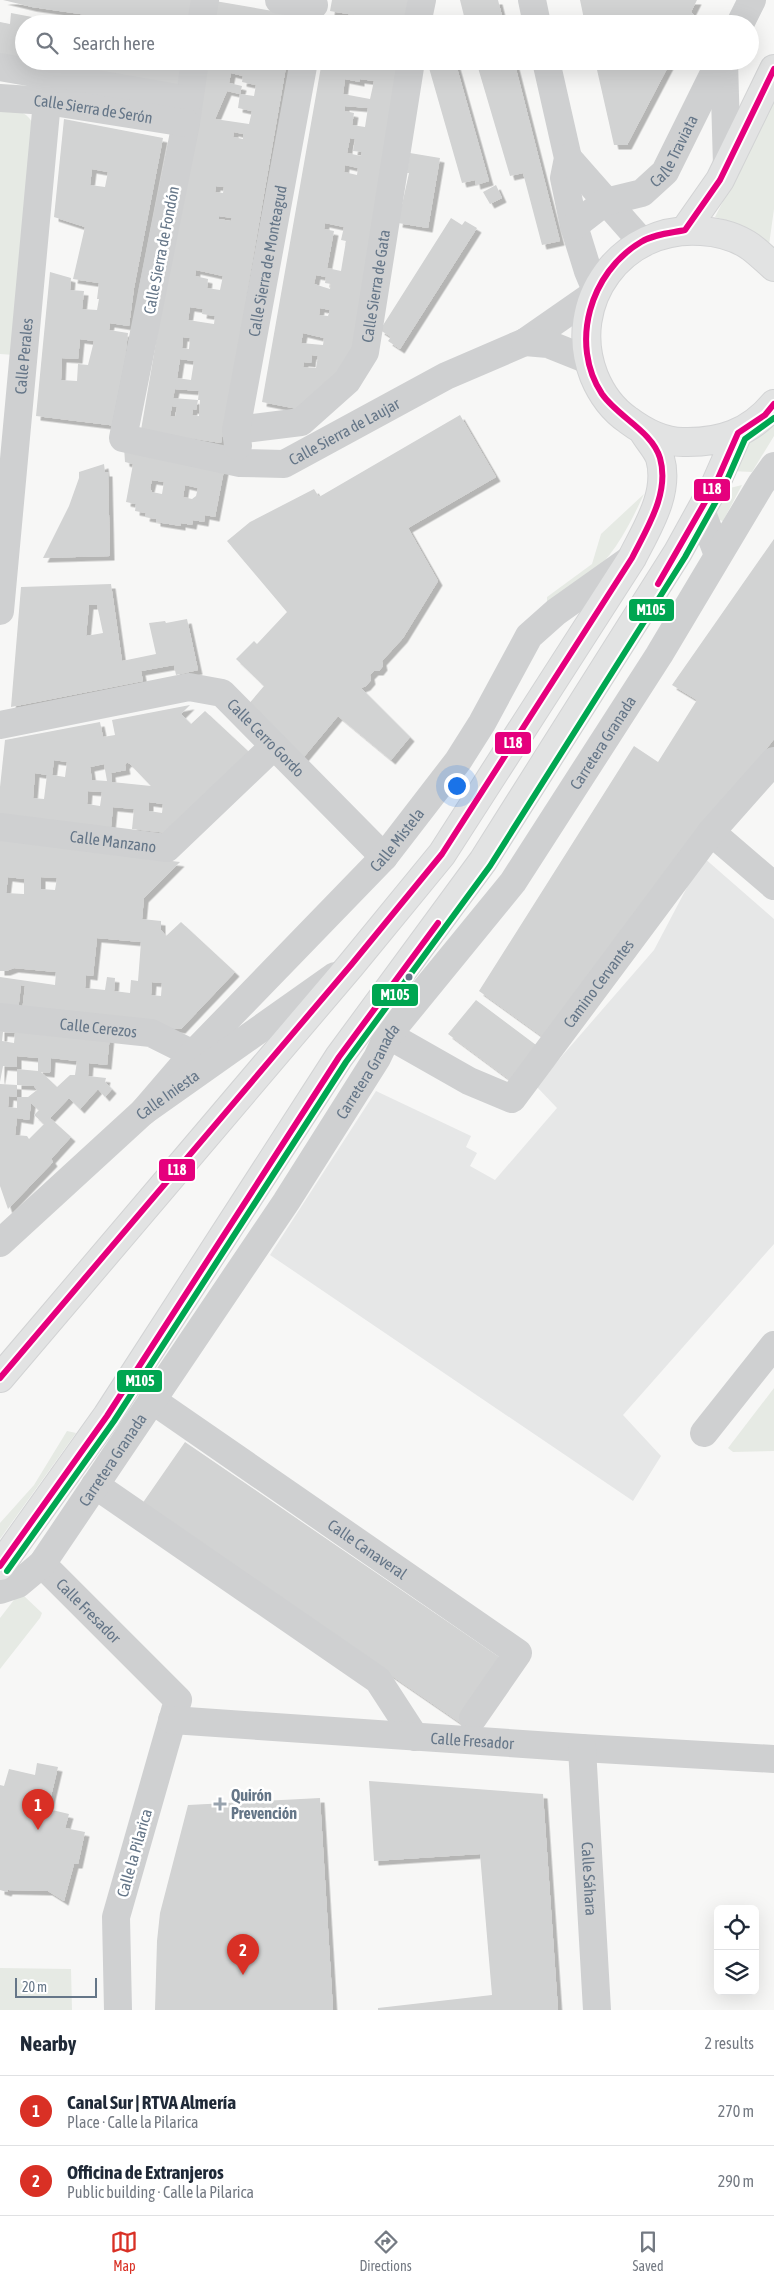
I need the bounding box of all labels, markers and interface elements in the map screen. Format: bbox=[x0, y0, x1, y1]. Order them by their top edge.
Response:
search box bbox=[15, 15, 759, 70]
icon: search bbox=[33, 29, 61, 57]
text: Search here bbox=[73, 32, 155, 54]
street label: Calle Sierra de Serón bbox=[33, 91, 154, 127]
street label: Calle Traviata bbox=[646, 112, 701, 190]
street label: Calle Sierra de Fondón bbox=[140, 184, 182, 316]
street label: Calle Sierra de Monteagud bbox=[244, 184, 290, 338]
street label: Calle Sierra de Gata bbox=[358, 228, 393, 344]
street label: Calle Perales bbox=[11, 317, 36, 395]
street label: Calle Sierra de Laujar bbox=[286, 394, 403, 469]
line badge: L18 bbox=[693, 478, 731, 502]
text: L18 bbox=[703, 481, 722, 497]
line badge: M105 bbox=[628, 598, 675, 622]
text: M105 bbox=[636, 602, 666, 618]
street label: Carretera Granada bbox=[566, 692, 639, 793]
street label: Calle Cerro Gordo bbox=[224, 695, 308, 780]
line badge: L18 bbox=[494, 731, 532, 755]
text: L18 bbox=[504, 735, 523, 751]
your location bbox=[444, 773, 470, 799]
street label: Calle Mistela bbox=[366, 804, 427, 875]
street label: Calle Manzano bbox=[69, 827, 157, 856]
street label: Camino Cervantes bbox=[559, 935, 637, 1031]
unlabelled marker bbox=[404, 972, 414, 982]
line badge: M105 bbox=[371, 983, 419, 1007]
text: M105 bbox=[380, 987, 410, 1003]
street label: Calle Cerezos bbox=[59, 1014, 138, 1041]
street label: Carretera Granada bbox=[332, 1020, 403, 1122]
street label: Calle Iniesta bbox=[132, 1066, 202, 1123]
line badge: L18 bbox=[158, 1158, 196, 1182]
text: L18 bbox=[168, 1162, 187, 1178]
line badge: M105 bbox=[116, 1369, 163, 1393]
text: M105 bbox=[125, 1373, 155, 1389]
street label: Carretera Granada bbox=[75, 1410, 150, 1509]
street label: Calle Canaveral bbox=[324, 1515, 411, 1583]
street label: Calle Fresador bbox=[53, 1575, 125, 1647]
street label: Calle Fresador bbox=[430, 1729, 515, 1752]
place label: Quirón Prevención bbox=[231, 1786, 297, 1822]
pin: 1 bbox=[22, 1789, 54, 1830]
marker: Quirón Prevención bbox=[213, 1797, 227, 1811]
street label: Calle la Pilarica bbox=[113, 1807, 155, 1899]
street label: Calle Sáhara bbox=[578, 1841, 601, 1916]
map controls bbox=[714, 1905, 759, 1995]
button: locate bbox=[714, 1905, 759, 1950]
pin: 2 bbox=[227, 1934, 259, 1975]
button: layers bbox=[714, 1950, 759, 1995]
scale bar bbox=[15, 1975, 98, 1998]
text: 20 m bbox=[22, 1979, 47, 1995]
text: Nearby bbox=[20, 2031, 76, 2055]
text: 2 results bbox=[704, 2034, 754, 2052]
text: Canal Sur | RTVA Almería bbox=[67, 2091, 236, 2113]
text: 1 bbox=[32, 2102, 40, 2120]
text: 270 m bbox=[718, 2102, 754, 2120]
text: Place · Calle la Pilarica bbox=[67, 2113, 198, 2131]
text: Officina de Extranjeros bbox=[67, 2161, 224, 2183]
text: 2 bbox=[32, 2172, 40, 2190]
text: 290 m bbox=[718, 2172, 754, 2190]
text: Public building · Calle la Pilarica bbox=[67, 2183, 254, 2201]
tab: Map bbox=[110, 2228, 138, 2274]
tab: Directions bbox=[359, 2228, 412, 2274]
tab: Saved bbox=[633, 2228, 664, 2274]

